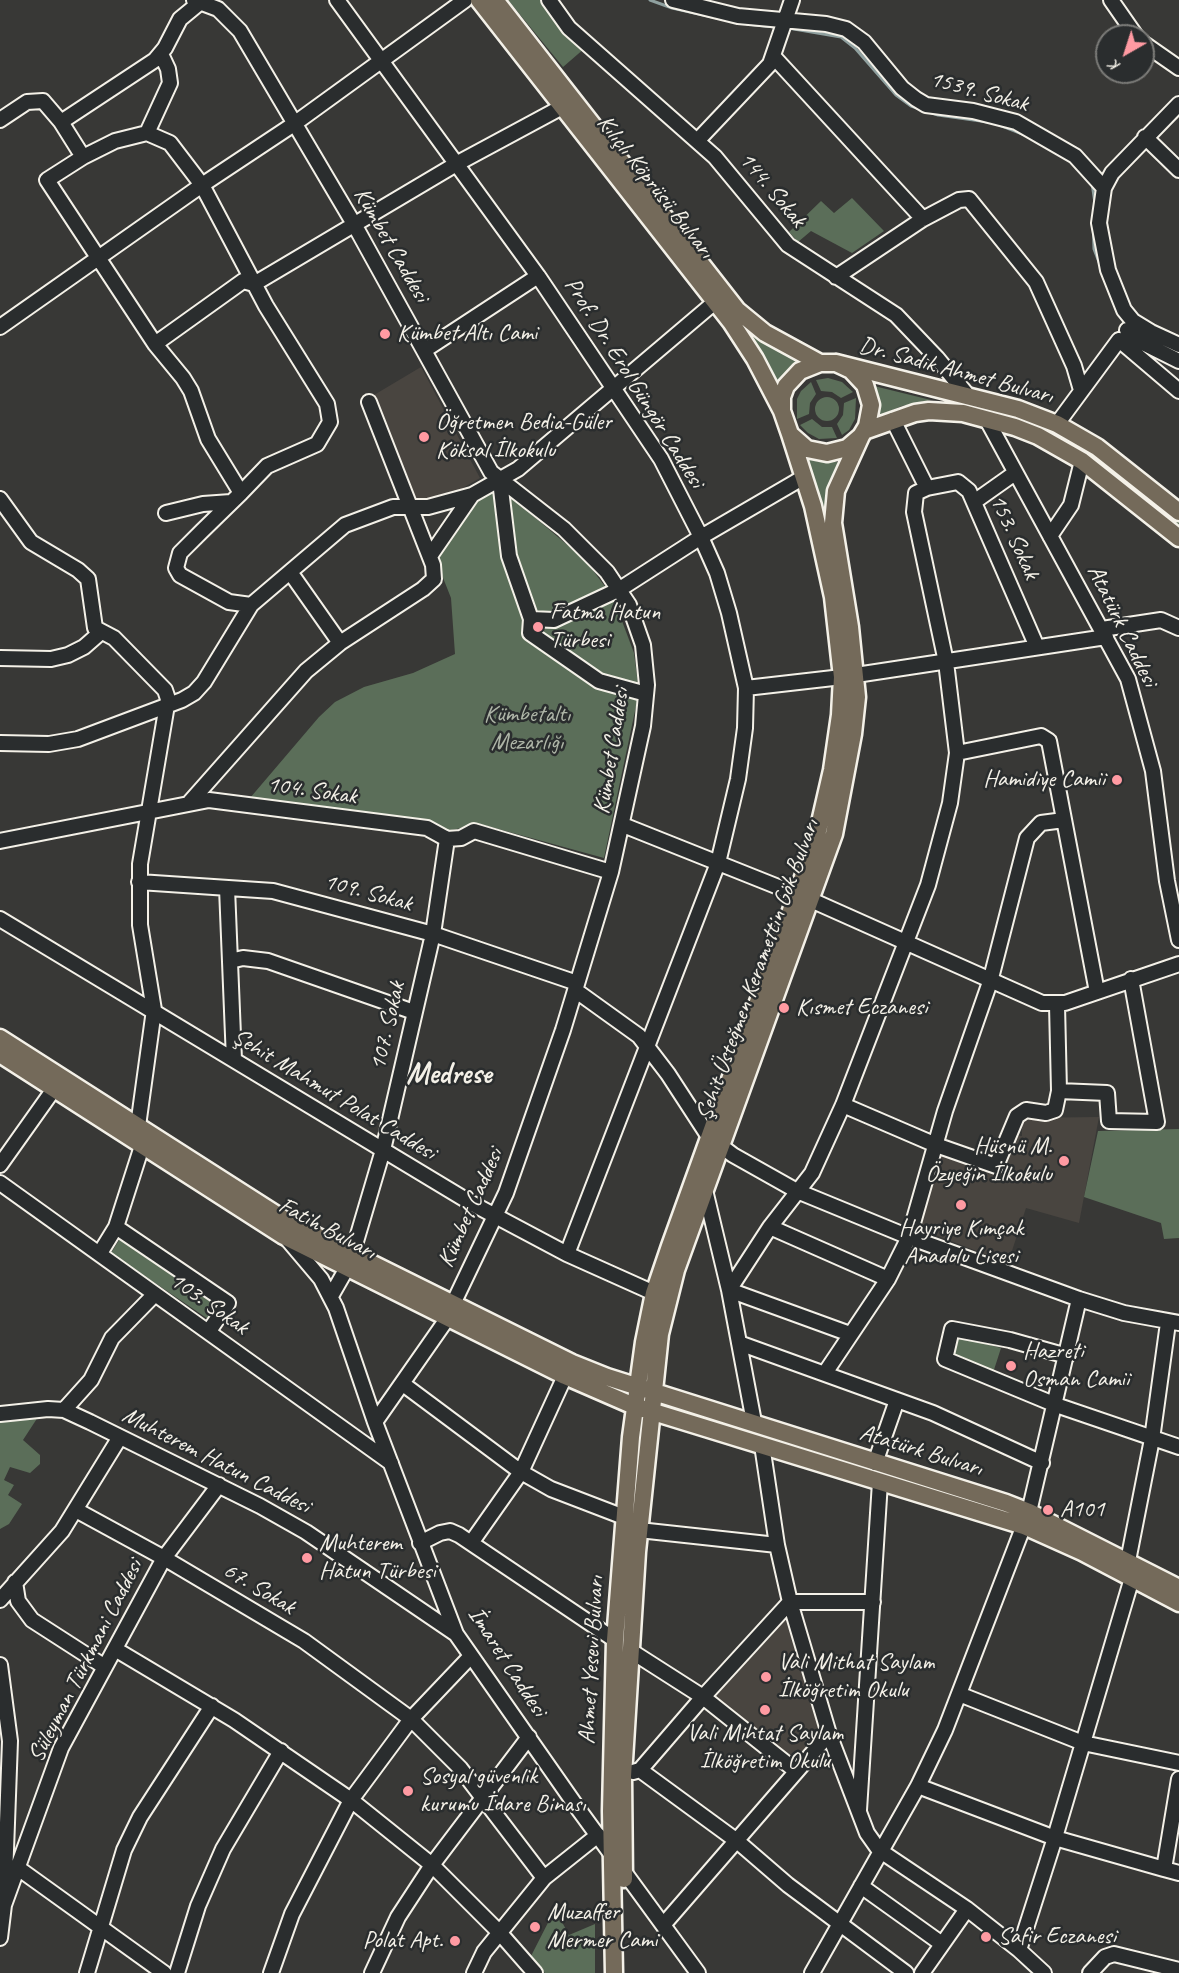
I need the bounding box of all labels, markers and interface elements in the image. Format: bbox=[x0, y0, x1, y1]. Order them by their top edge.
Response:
north arrow bbox=[1095, 24, 1155, 84]
text: K bbox=[1105, 56, 1124, 77]
street label: 1539. Sokak bbox=[927, 65, 1031, 119]
street label: Kılıçlı Köprüsü Bulvarı bbox=[590, 110, 720, 264]
street label: 144. Sokak bbox=[732, 146, 812, 234]
street label: Kümbet Caddesi bbox=[347, 183, 435, 307]
street label: Prof. Dr. Erol Güngör Caddesi bbox=[557, 272, 711, 494]
place label: Kümbet Altı Cami bbox=[397, 320, 537, 348]
marker: Kümbet Altı Cami bbox=[378, 327, 392, 341]
street label: Dr. Sadık Ahmet Bulvarı bbox=[856, 331, 1056, 411]
place label: Öğretmen Bedia-Güler Köksal İlkokulu bbox=[436, 409, 612, 465]
marker: Öğretmen Bedia-Güler Köksal İlkokulu bbox=[417, 430, 431, 444]
street label: 153. Sokak bbox=[983, 490, 1045, 584]
street label: Atatürk Caddesi bbox=[1080, 561, 1164, 691]
place label: Fatma Hatun Türbesi bbox=[550, 599, 660, 655]
marker: Fatma Hatun Türbesi bbox=[531, 620, 545, 634]
street label: Kümbet Caddesi bbox=[588, 686, 636, 816]
park label: Kümbetaltı Mezarlığı bbox=[484, 701, 570, 757]
place label: Hamidiye Camii bbox=[983, 766, 1105, 794]
street label: 104. Sokak bbox=[265, 770, 359, 812]
marker: Hamidiye Camii bbox=[1110, 773, 1124, 787]
street label: Şehit Üsteğmen Keramettin Gök Bulvarı bbox=[690, 815, 826, 1125]
street label: 109. Sokak bbox=[321, 867, 415, 919]
street label: 107. Sokak bbox=[364, 979, 412, 1073]
place label: Kısmet Eczanesi bbox=[796, 994, 927, 1022]
marker: Kısmet Eczanesi bbox=[777, 1001, 791, 1015]
street label: Şehit Mahmut Polat Caddesi bbox=[227, 1023, 441, 1167]
district label: Medrese bbox=[406, 1057, 492, 1093]
place label: Hüsnü M. Özyeğin İlkokulu bbox=[925, 1133, 1052, 1189]
street label: Kümbet Caddesi bbox=[432, 1144, 510, 1272]
marker: Hüsnü M. Özyeğin İlkokulu bbox=[1057, 1154, 1071, 1168]
street label: Fatih Bulvarı bbox=[273, 1191, 381, 1267]
marker: Hayriye Kımçak Anadolu Lisesi bbox=[954, 1198, 968, 1212]
place label: Hayriye Kımçak Anadolu Lisesi bbox=[899, 1215, 1023, 1271]
street label: 103. Sokak bbox=[164, 1266, 254, 1342]
place label: Hazreti Osman Camii bbox=[1023, 1338, 1129, 1394]
marker: Hazreti Osman Camii bbox=[1004, 1359, 1018, 1373]
street label: Muhterem Hatun Caddesi bbox=[117, 1401, 315, 1521]
street label: Atatürk Bulvarı bbox=[856, 1419, 986, 1483]
place label: A101 bbox=[1060, 1496, 1104, 1524]
marker: A101 bbox=[1041, 1503, 1055, 1517]
place label: Muhterem Hatun Türbesi bbox=[319, 1530, 436, 1586]
marker: Muhterem Hatun Türbesi bbox=[300, 1551, 314, 1565]
street label: Süleyman Türkmani Caddesi bbox=[22, 1555, 150, 1767]
street label: 67. Sokak bbox=[218, 1556, 300, 1622]
street label: Ahmet Yesevi Bulvarı bbox=[573, 1575, 611, 1745]
street label: İmaret Caddesi bbox=[461, 1602, 553, 1722]
place label: Vali Mithat Saylam İlköğretim Okulu bbox=[778, 1649, 934, 1705]
marker: Vali Mithat Saylam İlköğretim Okulu bbox=[759, 1670, 773, 1684]
marker: Vali Mihtat Saylam İlköğretim Okulu bbox=[758, 1703, 772, 1717]
place label: Vali Mihtat Saylam İlköğretim Okulu bbox=[687, 1720, 843, 1776]
place label: Sosyal güvenlik kurumu İdare Binası bbox=[420, 1763, 586, 1819]
marker: Sosyal güvenlik kurumu İdare Binası bbox=[401, 1784, 415, 1798]
place label: Muzaffer Mermer Cami bbox=[547, 1899, 657, 1955]
marker: Muzaffer Mermer Cami bbox=[528, 1920, 542, 1934]
place label: Safir Eczanesi bbox=[998, 1923, 1116, 1951]
place label: Polat Apt. bbox=[363, 1927, 443, 1955]
marker: Safir Eczanesi bbox=[979, 1930, 993, 1944]
marker: Polat Apt. bbox=[448, 1934, 462, 1948]

